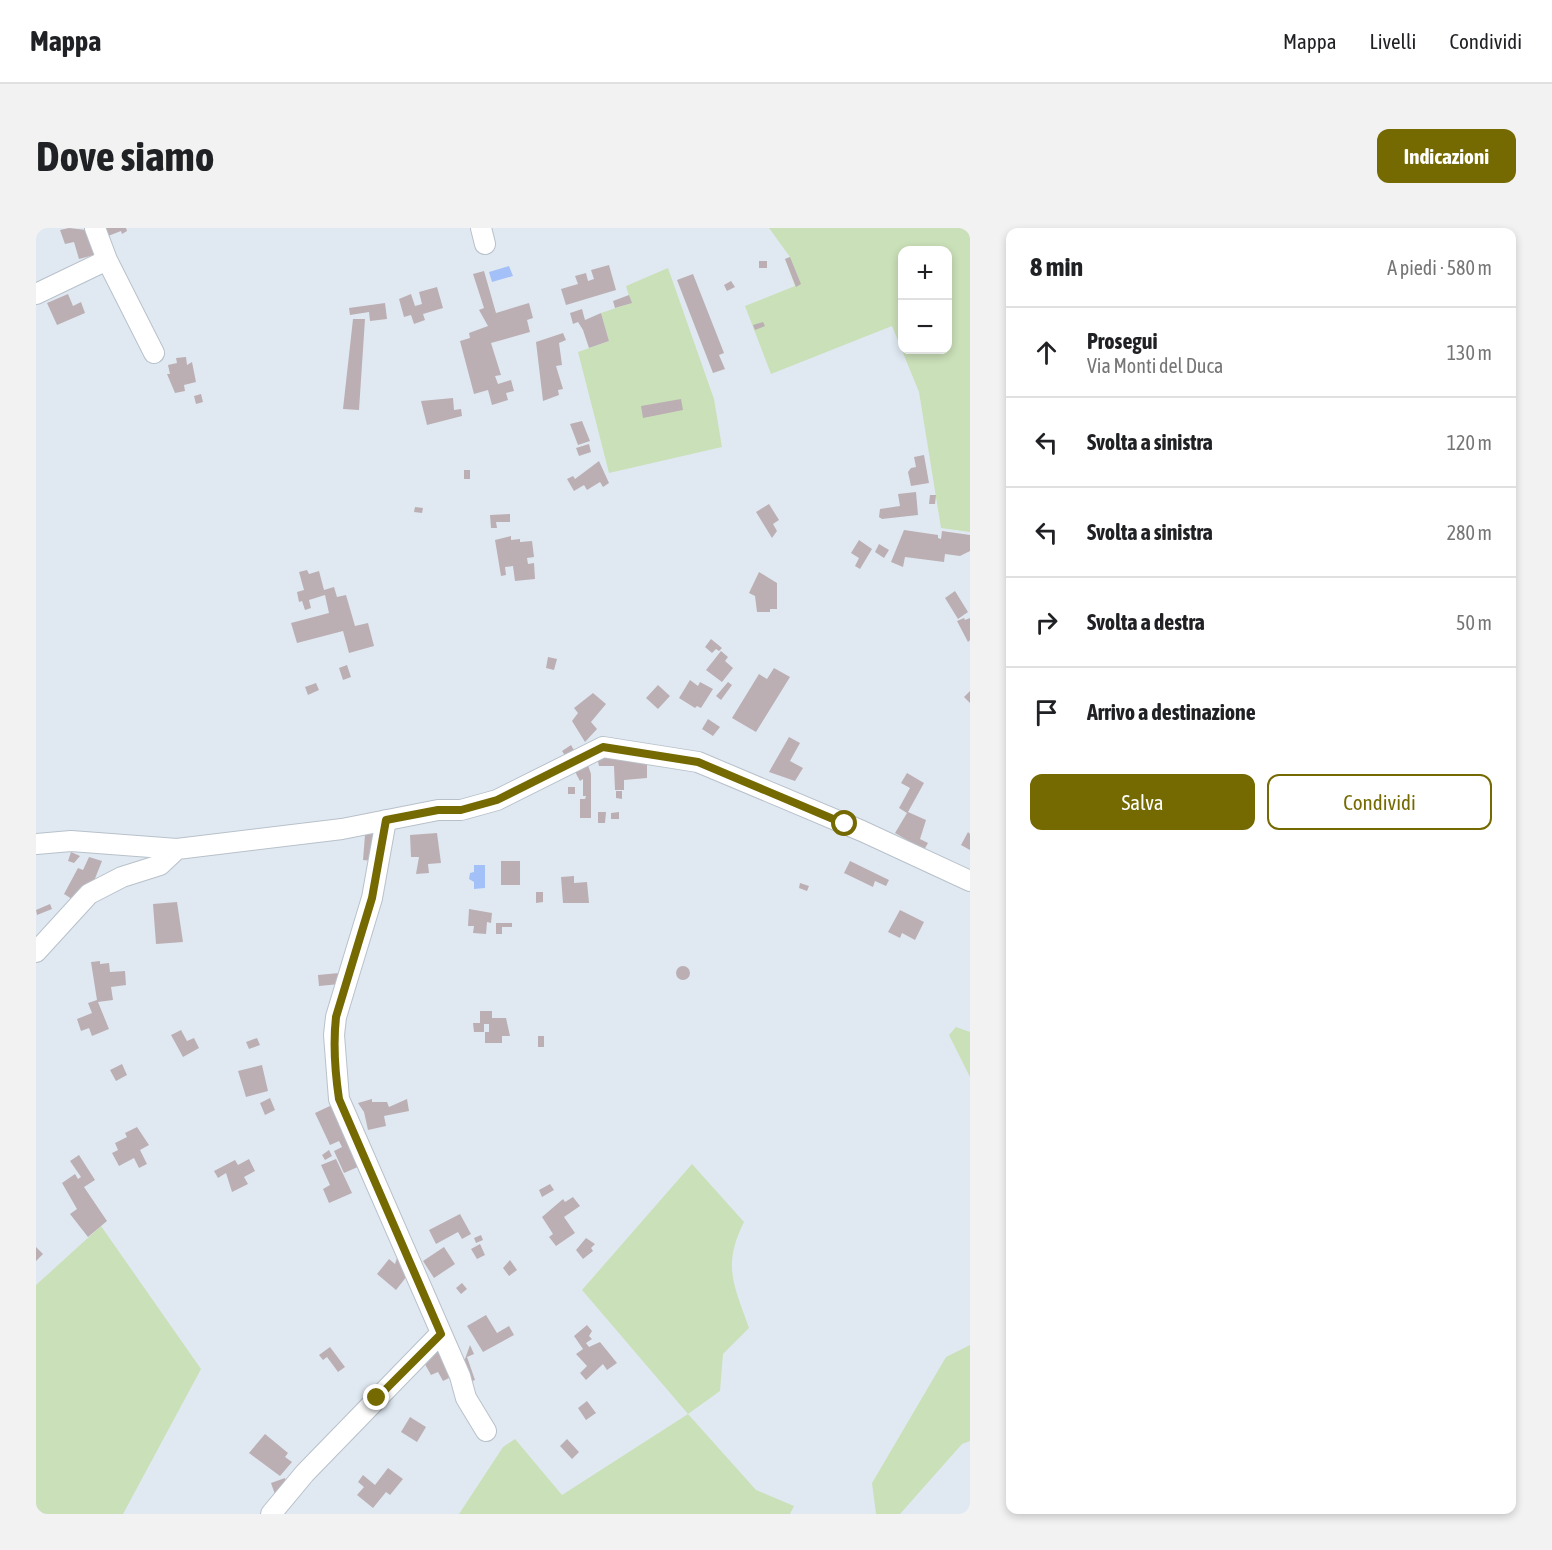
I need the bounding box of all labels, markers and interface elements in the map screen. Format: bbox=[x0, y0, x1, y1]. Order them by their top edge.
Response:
text: Mappa bbox=[30, 25, 101, 57]
text: Mappa bbox=[1283, 29, 1337, 53]
text: Livelli bbox=[1370, 29, 1416, 53]
text: Condividi bbox=[1449, 29, 1522, 53]
button: Indicazioni bbox=[1377, 129, 1516, 183]
text: Dove siamo bbox=[36, 132, 215, 180]
map controls bbox=[898, 246, 952, 354]
button: + bbox=[898, 246, 952, 300]
text: 8 min bbox=[1030, 252, 1083, 282]
text: A piedi · 580 m bbox=[1387, 256, 1492, 279]
button: − bbox=[898, 300, 952, 354]
text: Prosegui bbox=[1087, 328, 1158, 354]
icon: ahead bbox=[1030, 336, 1063, 369]
text: 130 m bbox=[1447, 341, 1492, 364]
text: Via Monti del Duca bbox=[1087, 354, 1223, 377]
icon: left bbox=[1030, 426, 1063, 459]
text: Svolta a sinistra bbox=[1087, 429, 1213, 455]
text: 120 m bbox=[1447, 431, 1492, 454]
icon: left bbox=[1030, 516, 1063, 549]
text: Svolta a sinistra bbox=[1087, 519, 1213, 545]
text: 280 m bbox=[1447, 521, 1492, 544]
icon: right bbox=[1030, 606, 1063, 639]
text: Svolta a destra bbox=[1087, 609, 1205, 635]
text: 50 m bbox=[1456, 611, 1492, 634]
icon: arrive bbox=[1030, 696, 1063, 729]
text: Arrivo a destinazione bbox=[1087, 699, 1256, 725]
button: Salva bbox=[1030, 774, 1255, 830]
button: Condividi bbox=[1267, 774, 1492, 830]
route start bbox=[831, 810, 857, 836]
route end bbox=[363, 1384, 389, 1410]

